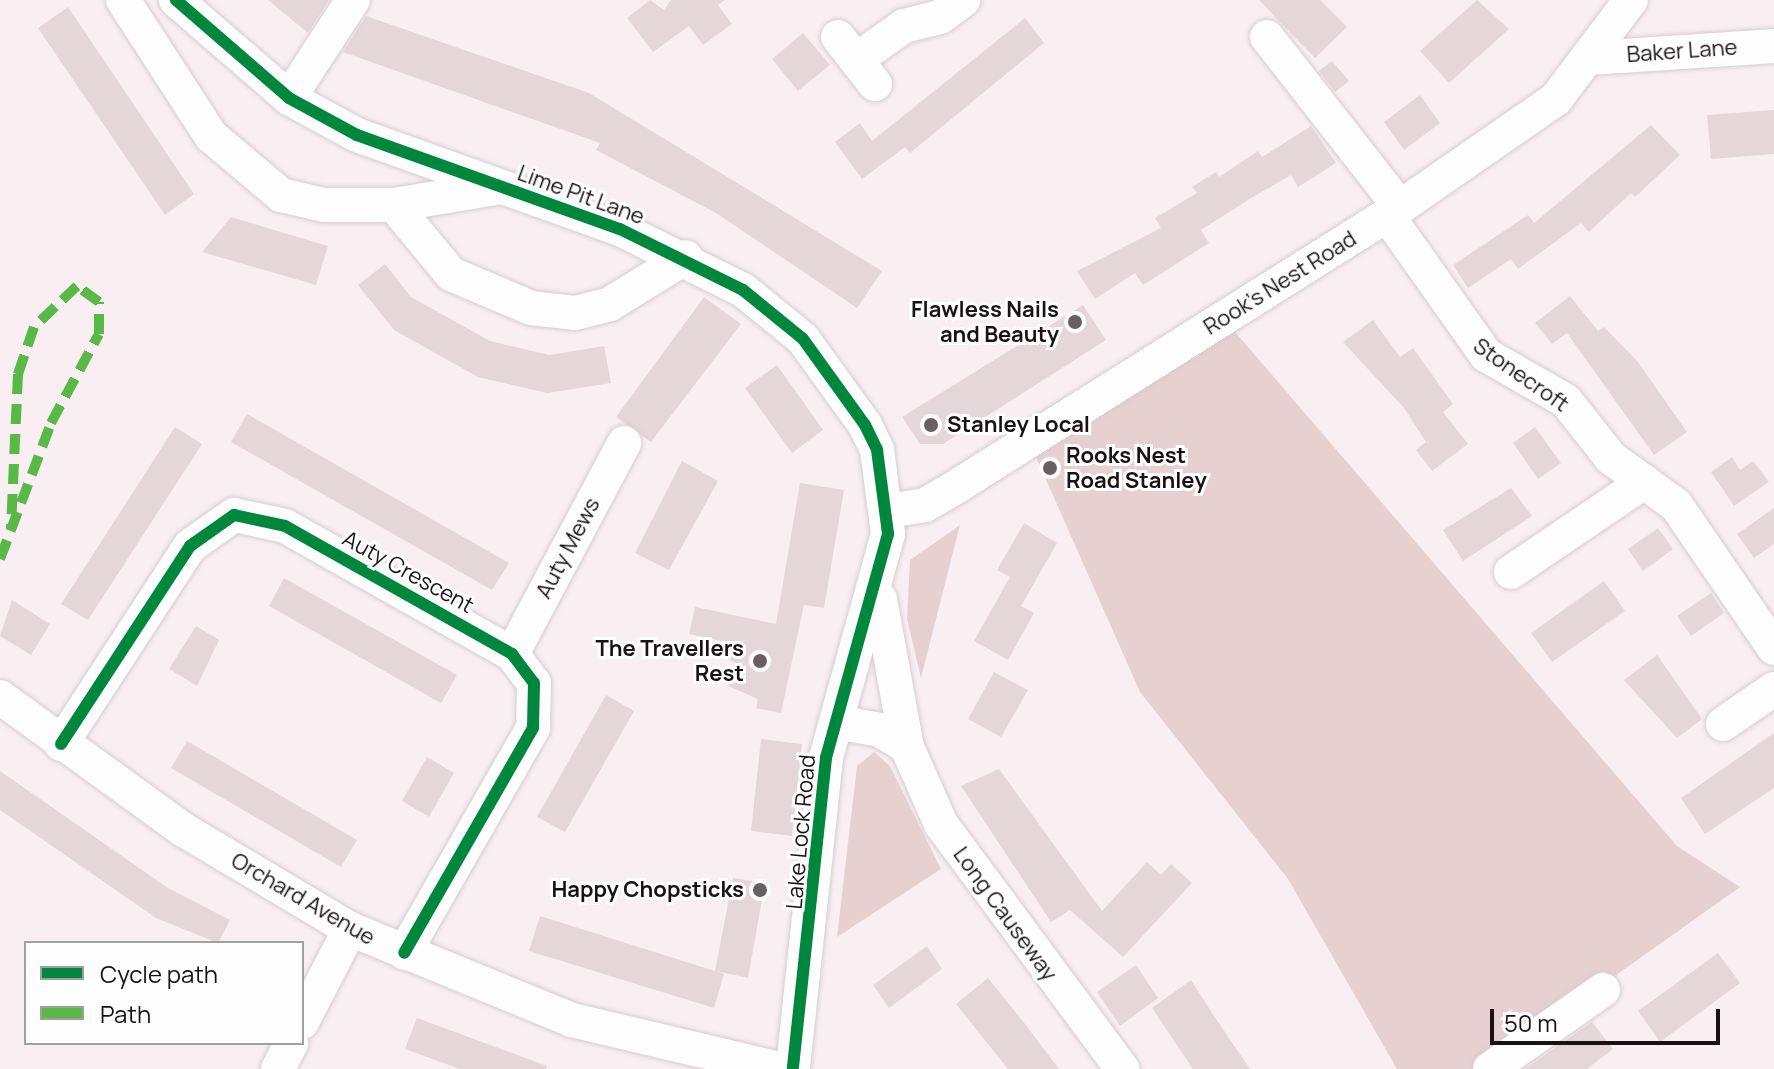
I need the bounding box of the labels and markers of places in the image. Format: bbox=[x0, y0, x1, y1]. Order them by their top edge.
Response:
place label: Flawless Nails and Beauty bbox=[911, 296, 1059, 348]
marker: Flawless Nails and Beauty bbox=[1066, 313, 1084, 331]
place label: Stanley Local bbox=[947, 412, 1090, 438]
marker: Stanley Local bbox=[922, 416, 940, 434]
place label: Rooks Nest Road Stanley bbox=[1066, 442, 1207, 494]
marker: Rooks Nest Road Stanley bbox=[1041, 459, 1059, 477]
place label: The Travellers Rest bbox=[595, 635, 744, 686]
marker: The Travellers Rest bbox=[751, 652, 769, 670]
place label: Happy Chopsticks bbox=[551, 877, 744, 903]
marker: Happy Chopsticks bbox=[751, 881, 769, 899]

